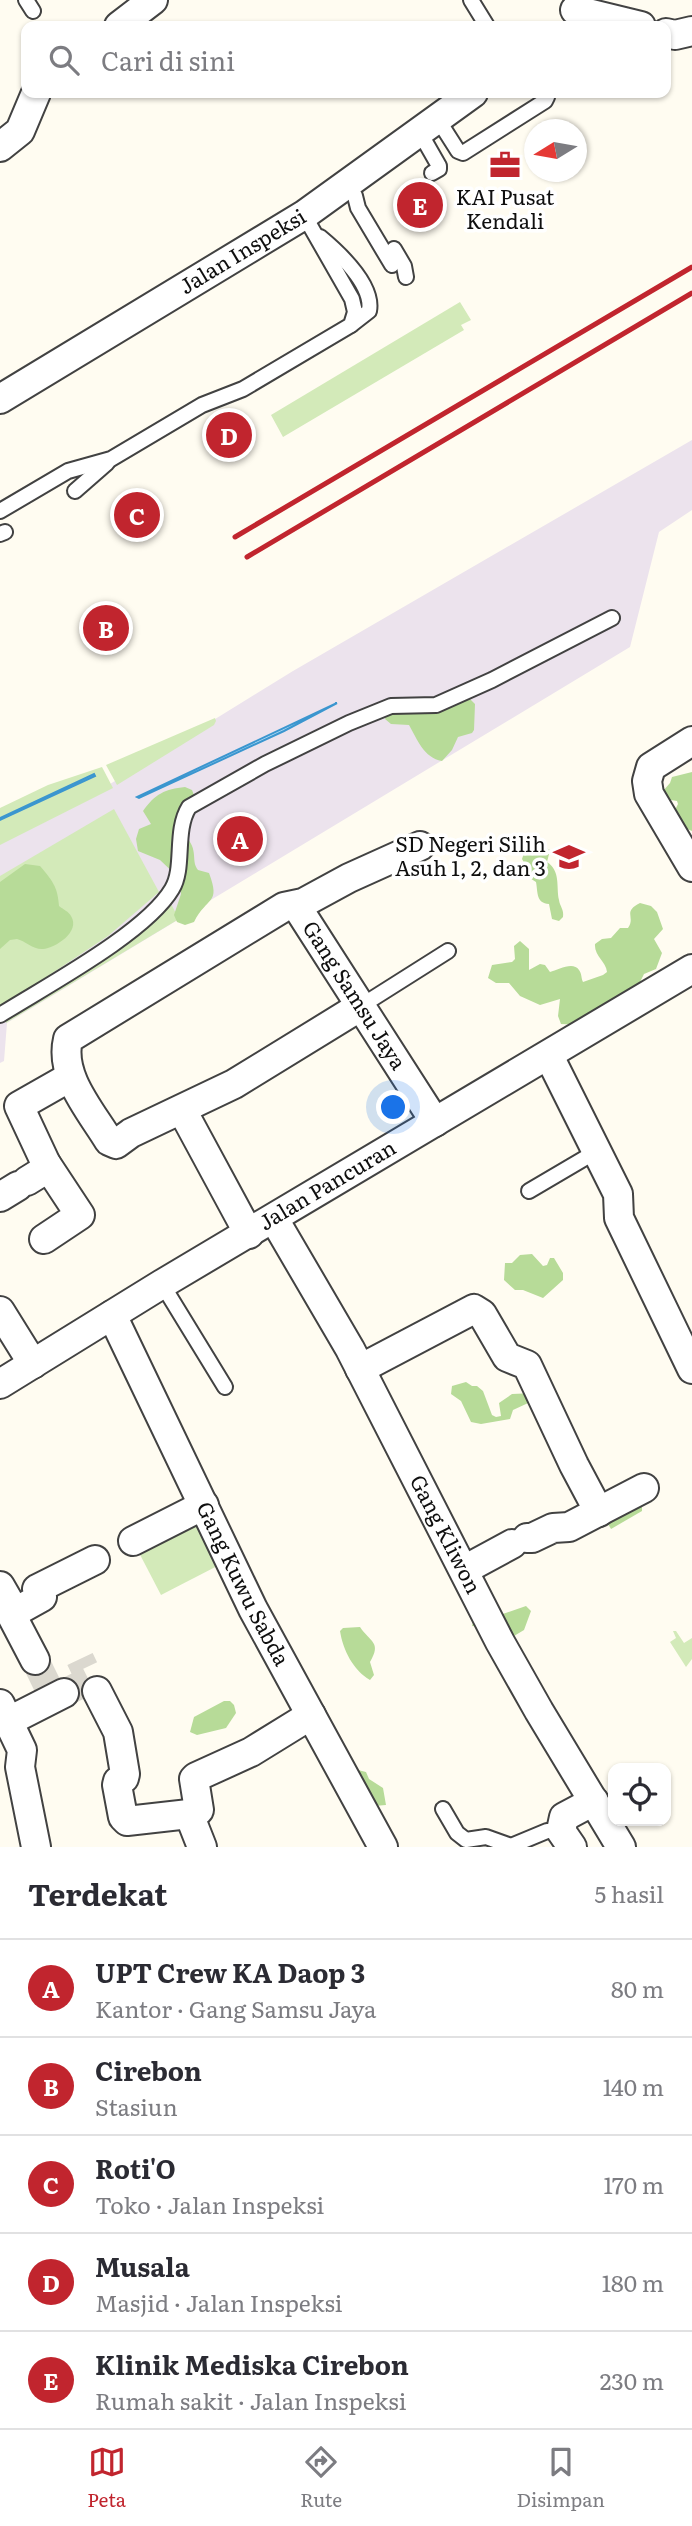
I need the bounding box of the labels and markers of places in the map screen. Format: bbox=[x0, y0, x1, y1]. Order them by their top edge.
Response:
office icon: KAI Pusat Kendali bbox=[488, 148, 522, 182]
pin: E bbox=[397, 179, 443, 231]
place label: KAI Pusat Kendali bbox=[456, 180, 555, 235]
pin: D bbox=[206, 409, 252, 461]
pin: C bbox=[114, 489, 160, 541]
pin: B bbox=[83, 602, 129, 654]
pin: A bbox=[217, 813, 263, 865]
place label: SD Negeri Silih Asuh 1, 2, dan 3 bbox=[395, 827, 546, 882]
school or university icon: SD Negeri Silih Asuh 1, 2, dan 3 bbox=[552, 840, 586, 874]

